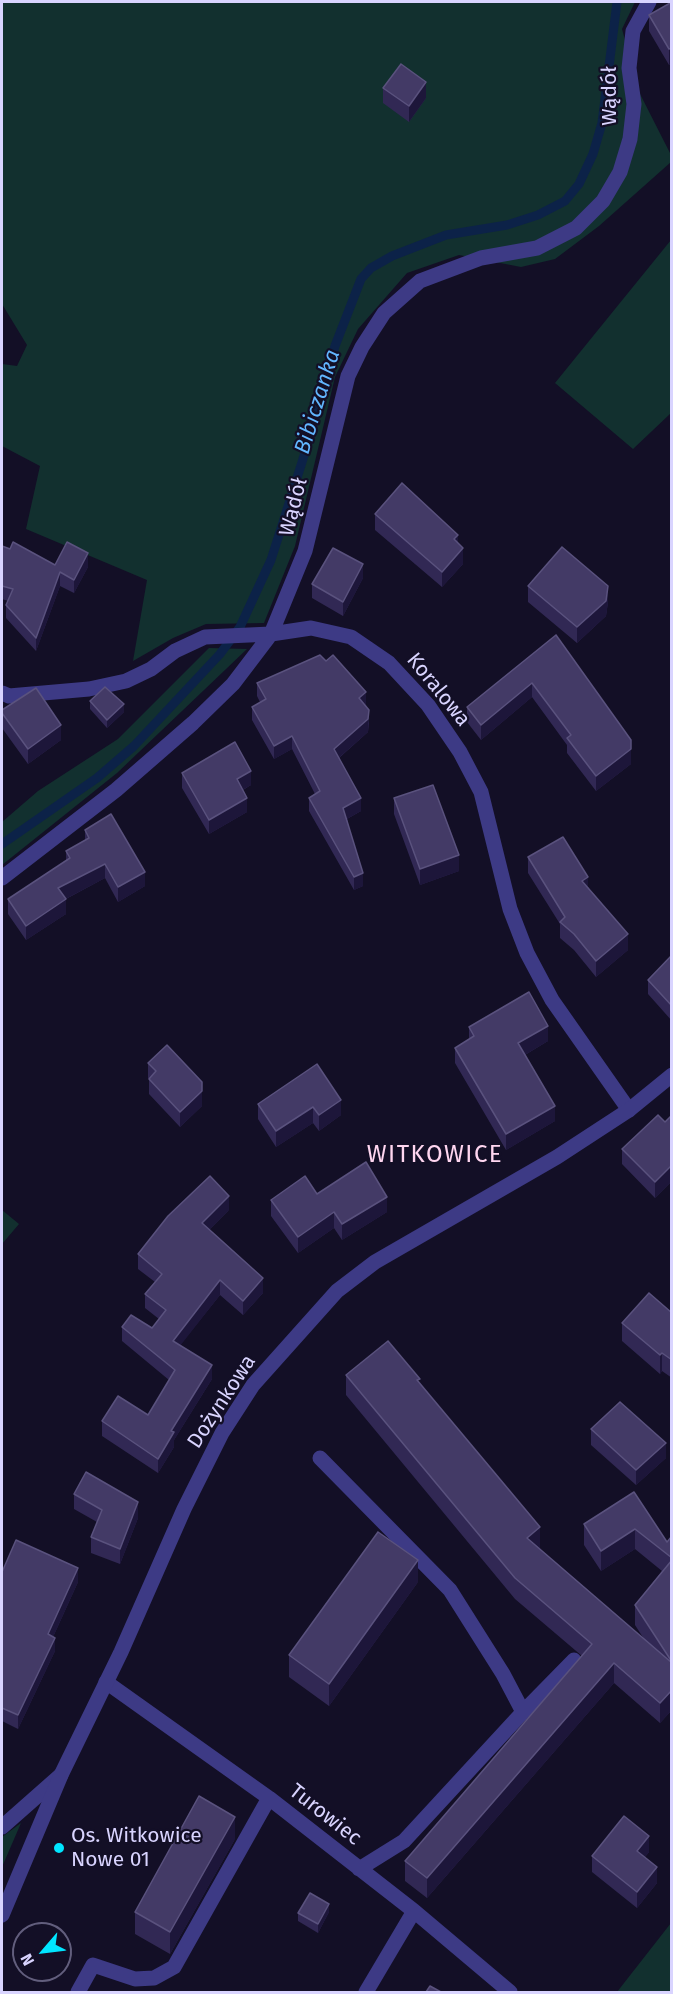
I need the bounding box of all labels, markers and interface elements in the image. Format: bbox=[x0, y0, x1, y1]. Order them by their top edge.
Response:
street label: Wądół bbox=[597, 66, 623, 126]
water label: Bibiczanka bbox=[290, 347, 346, 457]
street label: Wądół bbox=[275, 475, 313, 539]
street label: Koralowa bbox=[401, 648, 475, 732]
district label: WITKOWICE bbox=[367, 1141, 503, 1169]
street label: Dożynkowa bbox=[182, 1350, 262, 1454]
street label: Turowiec bbox=[284, 1779, 366, 1851]
place label: Os. Witkowice Nowe 01 bbox=[71, 1823, 202, 1873]
marker: Os. Witkowice Nowe 01 bbox=[52, 1841, 66, 1855]
north arrow bbox=[12, 1922, 72, 1982]
text: N bbox=[17, 1951, 38, 1969]

